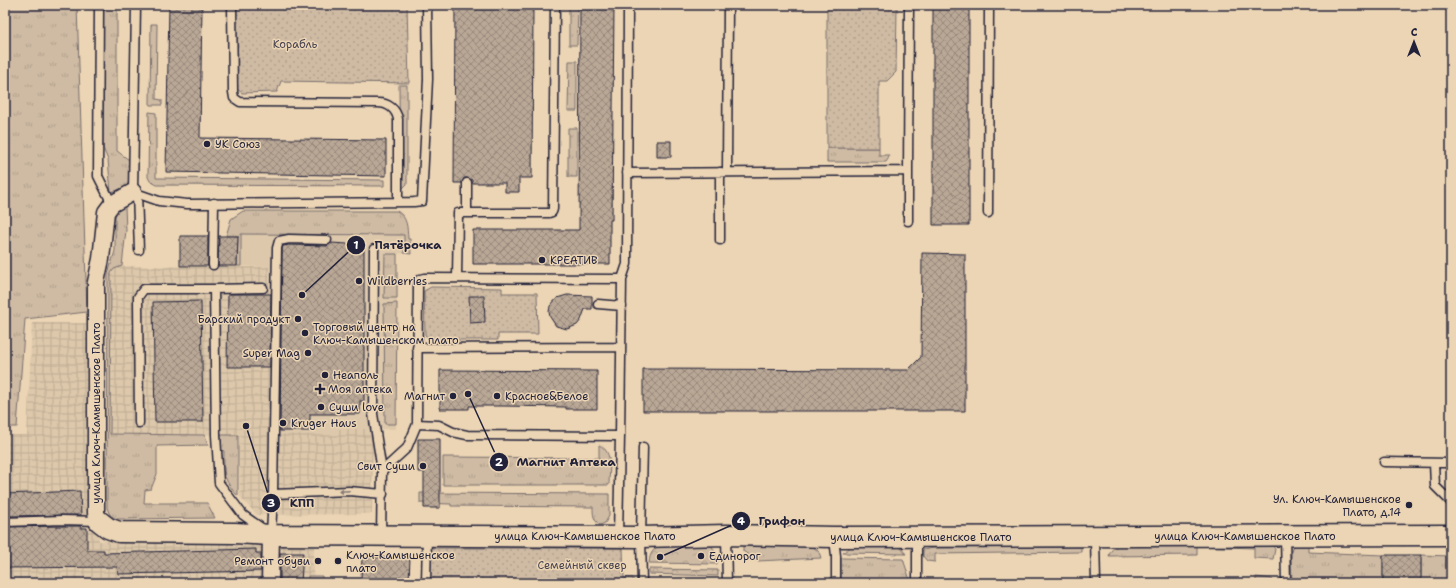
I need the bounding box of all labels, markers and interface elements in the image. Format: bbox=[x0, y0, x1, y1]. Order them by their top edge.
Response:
north arrow bbox=[1394, 22, 1434, 62]
text: С bbox=[1411, 25, 1418, 40]
park label: Корабль bbox=[273, 37, 318, 52]
place label: УК Союз bbox=[215, 137, 260, 152]
marker: УК Союз bbox=[202, 139, 212, 149]
callout: Пятёрочка bbox=[346, 233, 449, 257]
text: 1 bbox=[353, 237, 359, 253]
text: Пятёрочка bbox=[375, 237, 442, 253]
place label: КРЕАТИВ bbox=[550, 253, 598, 268]
marker: КРЕАТИВ bbox=[537, 255, 547, 265]
place label: Wildberries bbox=[367, 274, 427, 289]
marker: Wildberries bbox=[354, 276, 364, 286]
place label: Барский продукт bbox=[198, 312, 290, 327]
marker: Барский продукт bbox=[293, 314, 303, 324]
place label: Торговый центр на Ключ-Камышенском плато bbox=[313, 320, 459, 348]
street label: улица Ключ-Камышенское Плато bbox=[89, 322, 104, 504]
marker: Торговый центр на Ключ-Камышенском плато bbox=[300, 328, 310, 338]
place label: Super Mag bbox=[243, 346, 300, 361]
marker: Super Mag bbox=[303, 348, 313, 358]
place label: Неаполь bbox=[333, 368, 379, 383]
marker: Неаполь bbox=[320, 370, 330, 380]
place label: Моя аптека bbox=[328, 382, 392, 397]
marker: Моя аптека bbox=[315, 384, 325, 394]
place label: Магнит bbox=[404, 389, 445, 404]
place label: Красное&Белое bbox=[505, 389, 588, 404]
marker: Магнит bbox=[448, 391, 458, 401]
marker: Красное&Белое bbox=[492, 391, 502, 401]
place label: Суши love bbox=[329, 400, 384, 415]
marker: Суши love bbox=[316, 402, 326, 412]
place label: Kruger Haus bbox=[291, 416, 357, 431]
marker: Kruger Haus bbox=[278, 418, 288, 428]
callout: Магнит Аптека bbox=[489, 450, 624, 474]
text: 2 bbox=[495, 454, 504, 470]
text: Магнит Аптека bbox=[516, 454, 616, 470]
place label: Свит Суши bbox=[357, 459, 415, 474]
marker: Свит Суши bbox=[418, 461, 428, 471]
one-way arrow bbox=[337, 488, 350, 494]
callout: КПП bbox=[261, 491, 322, 515]
place label: Ул. Ключ-Камышенское Плато, д.14 bbox=[1273, 492, 1401, 520]
text: 3 bbox=[267, 495, 275, 511]
text: КПП bbox=[290, 495, 314, 511]
marker: Ул. Ключ-Камышенское Плато, д.14 bbox=[1404, 500, 1414, 510]
callout: Грифон bbox=[731, 509, 813, 533]
text: 4 bbox=[737, 513, 746, 529]
text: Грифон bbox=[759, 513, 806, 529]
street label: улица Ключ-Камышенское Плато bbox=[494, 529, 676, 544]
street label: улица Ключ-Камышенское Плато bbox=[1154, 529, 1336, 544]
street label: улица Ключ-Камышенское Плато bbox=[830, 530, 1012, 545]
place label: Ключ-Камышенское плато bbox=[346, 548, 455, 576]
place label: Единорог bbox=[709, 549, 761, 564]
marker: Единорог bbox=[696, 551, 706, 561]
place label: Ремонт обуви bbox=[234, 554, 310, 569]
marker: Ремонт обуви bbox=[313, 556, 323, 566]
marker: Ключ-Камышенское плато bbox=[333, 556, 343, 566]
park label: Семейный сквер bbox=[537, 558, 627, 573]

